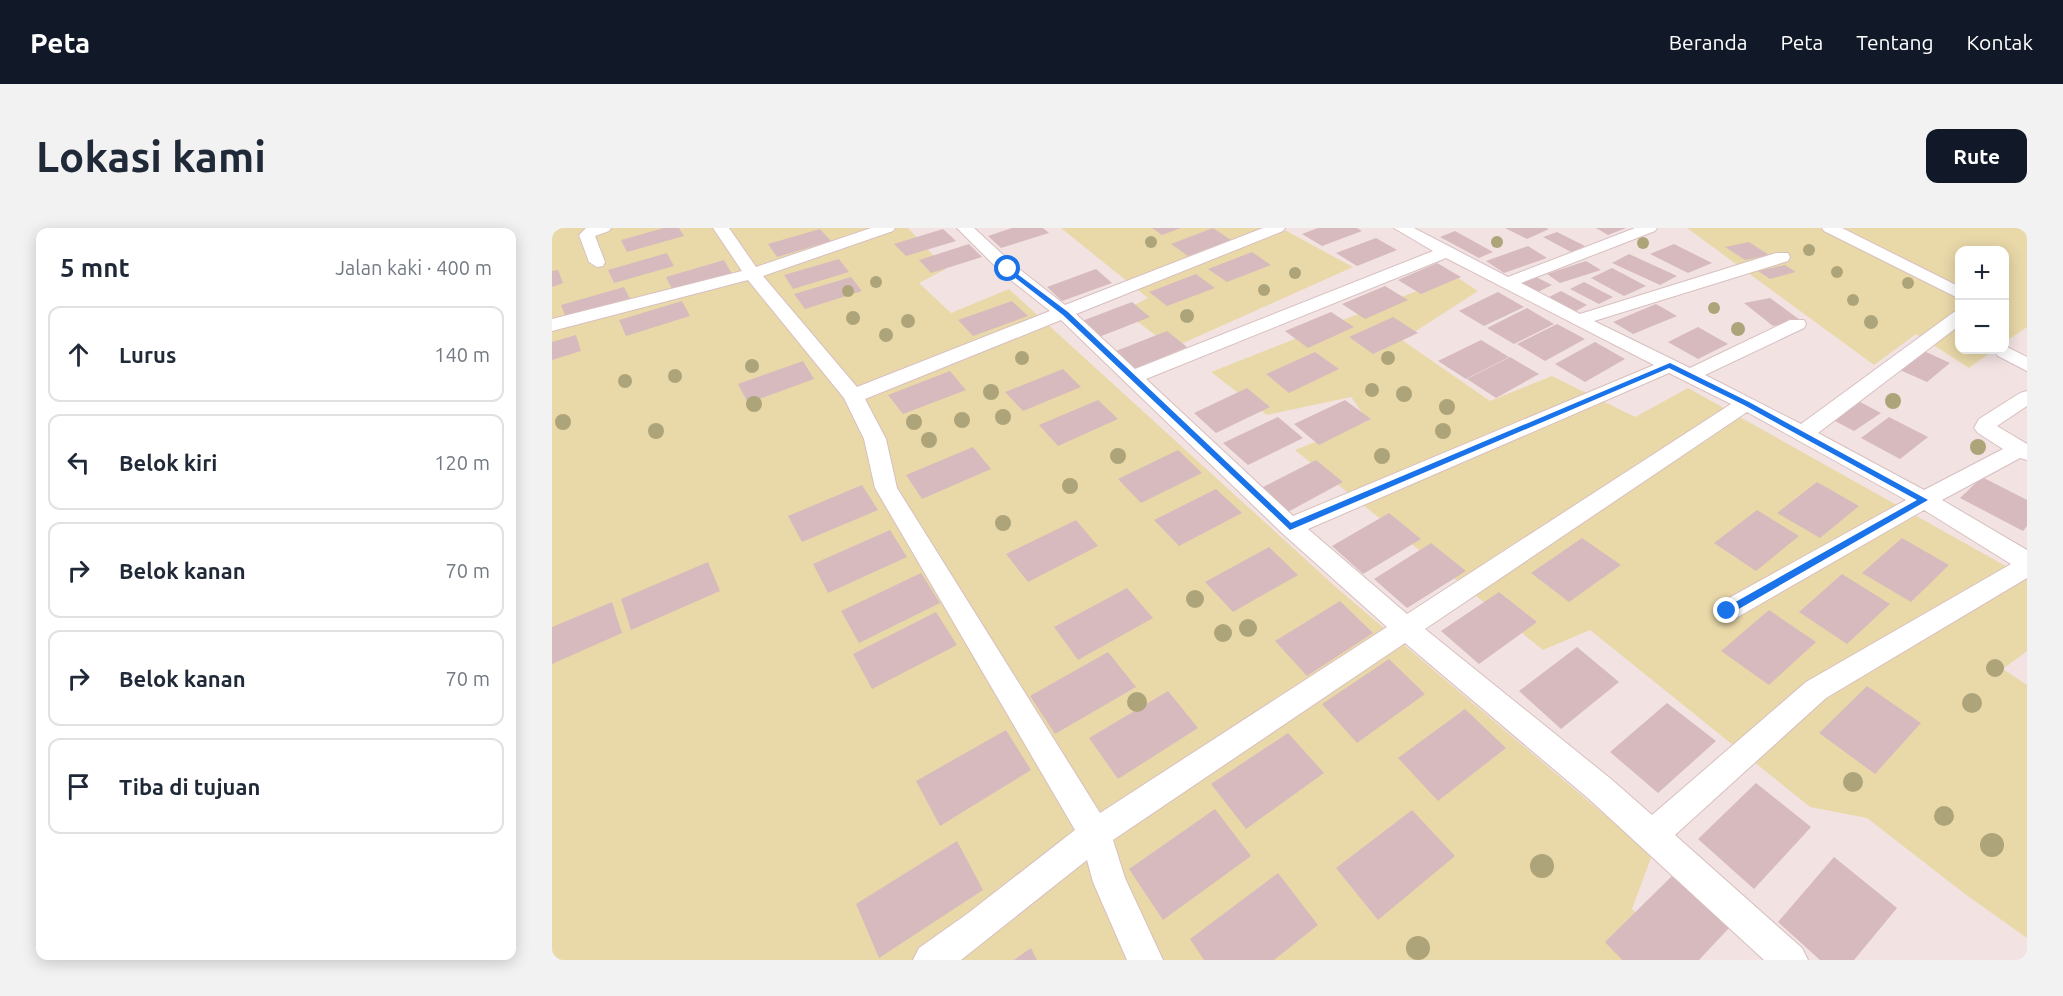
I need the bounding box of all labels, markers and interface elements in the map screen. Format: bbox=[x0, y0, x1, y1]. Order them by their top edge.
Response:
text: Peta bbox=[30, 27, 90, 58]
text: Beranda bbox=[1669, 30, 1748, 54]
text: Peta bbox=[1781, 30, 1823, 54]
text: Tentang bbox=[1856, 30, 1934, 54]
text: Kontak bbox=[1967, 30, 2033, 54]
button: Rute bbox=[1926, 129, 2027, 183]
text: Lokasi kami bbox=[36, 133, 266, 180]
map controls bbox=[1955, 246, 2009, 354]
button: + bbox=[1955, 246, 2009, 300]
text: 5 mnt bbox=[60, 253, 130, 282]
route start bbox=[994, 255, 1020, 281]
text: Jalan kaki · 400 m bbox=[335, 256, 492, 279]
button: − bbox=[1955, 300, 2009, 354]
icon: ahead bbox=[62, 338, 95, 371]
text: Lurus bbox=[119, 342, 176, 367]
text: 140 m bbox=[434, 343, 490, 366]
icon: left bbox=[62, 446, 95, 479]
text: Belok kiri bbox=[119, 450, 217, 475]
text: 120 m bbox=[434, 451, 490, 474]
icon: right bbox=[62, 554, 95, 587]
text: Belok kanan bbox=[119, 558, 246, 583]
text: 70 m bbox=[446, 559, 490, 582]
route end bbox=[1713, 597, 1739, 623]
icon: right bbox=[62, 662, 95, 695]
text: Belok kanan bbox=[119, 666, 246, 691]
text: 70 m bbox=[446, 667, 490, 690]
icon: arrive bbox=[62, 770, 95, 803]
text: Tiba di tujuan bbox=[119, 774, 260, 799]

